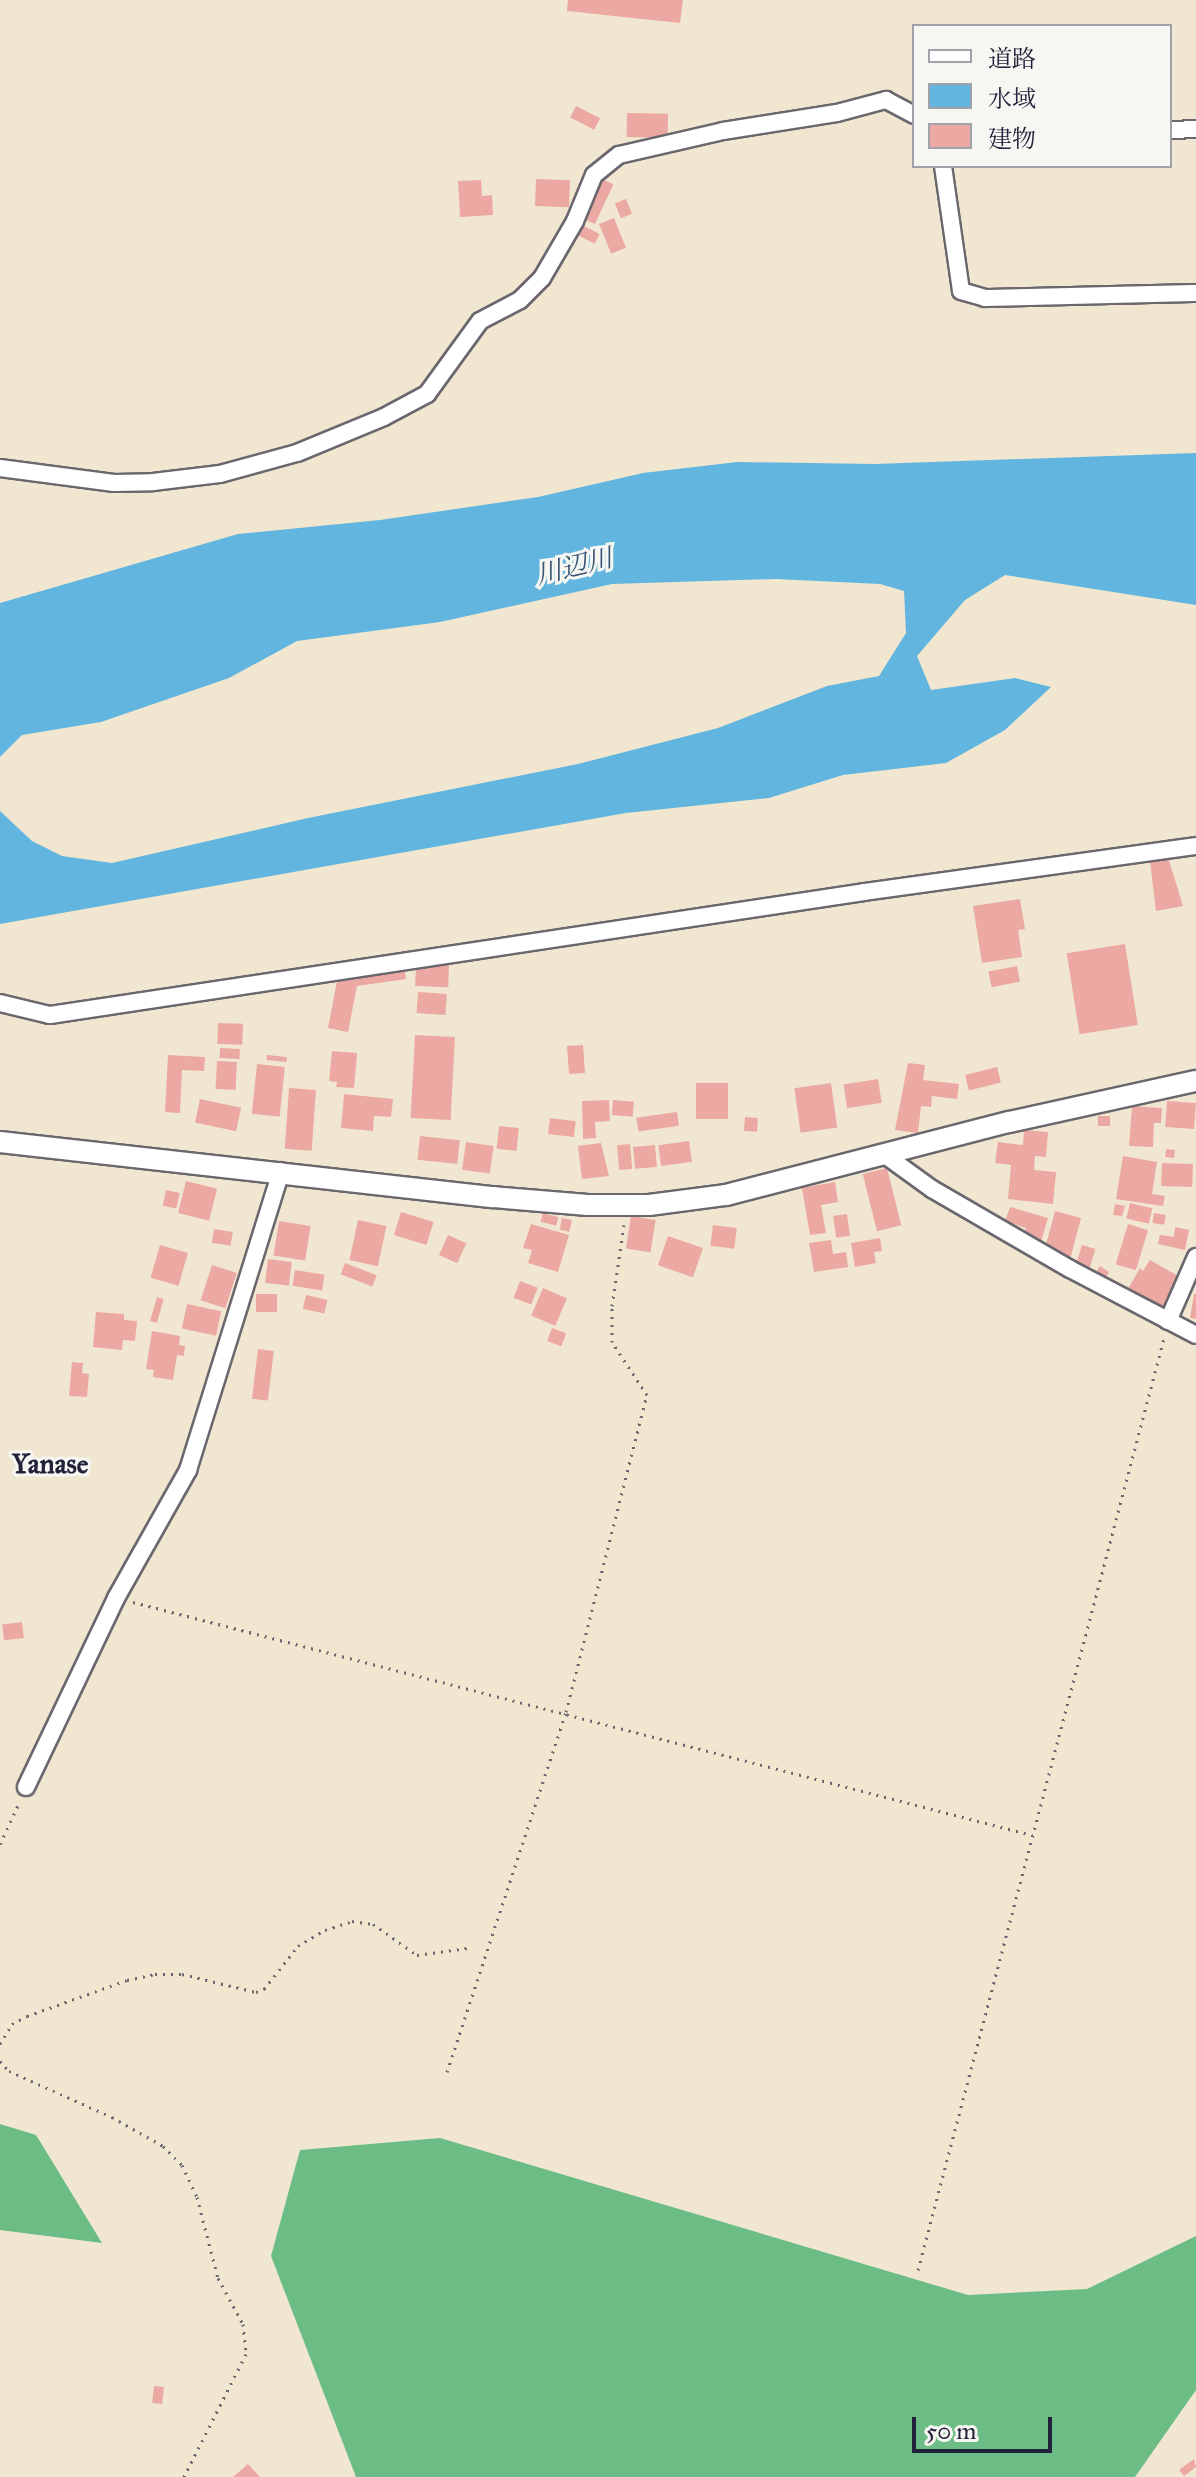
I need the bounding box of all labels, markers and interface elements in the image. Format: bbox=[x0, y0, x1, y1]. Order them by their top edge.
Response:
legend bbox=[912, 24, 1172, 168]
text: 道路 bbox=[988, 44, 1036, 74]
text: 水域 bbox=[988, 84, 1036, 114]
text: 建物 bbox=[988, 124, 1036, 154]
water label: 川辺川 bbox=[532, 542, 616, 592]
district label: Yanase bbox=[12, 1447, 88, 1481]
scale bar bbox=[916, 2401, 1056, 2451]
text: 50 m bbox=[926, 2416, 976, 2446]

